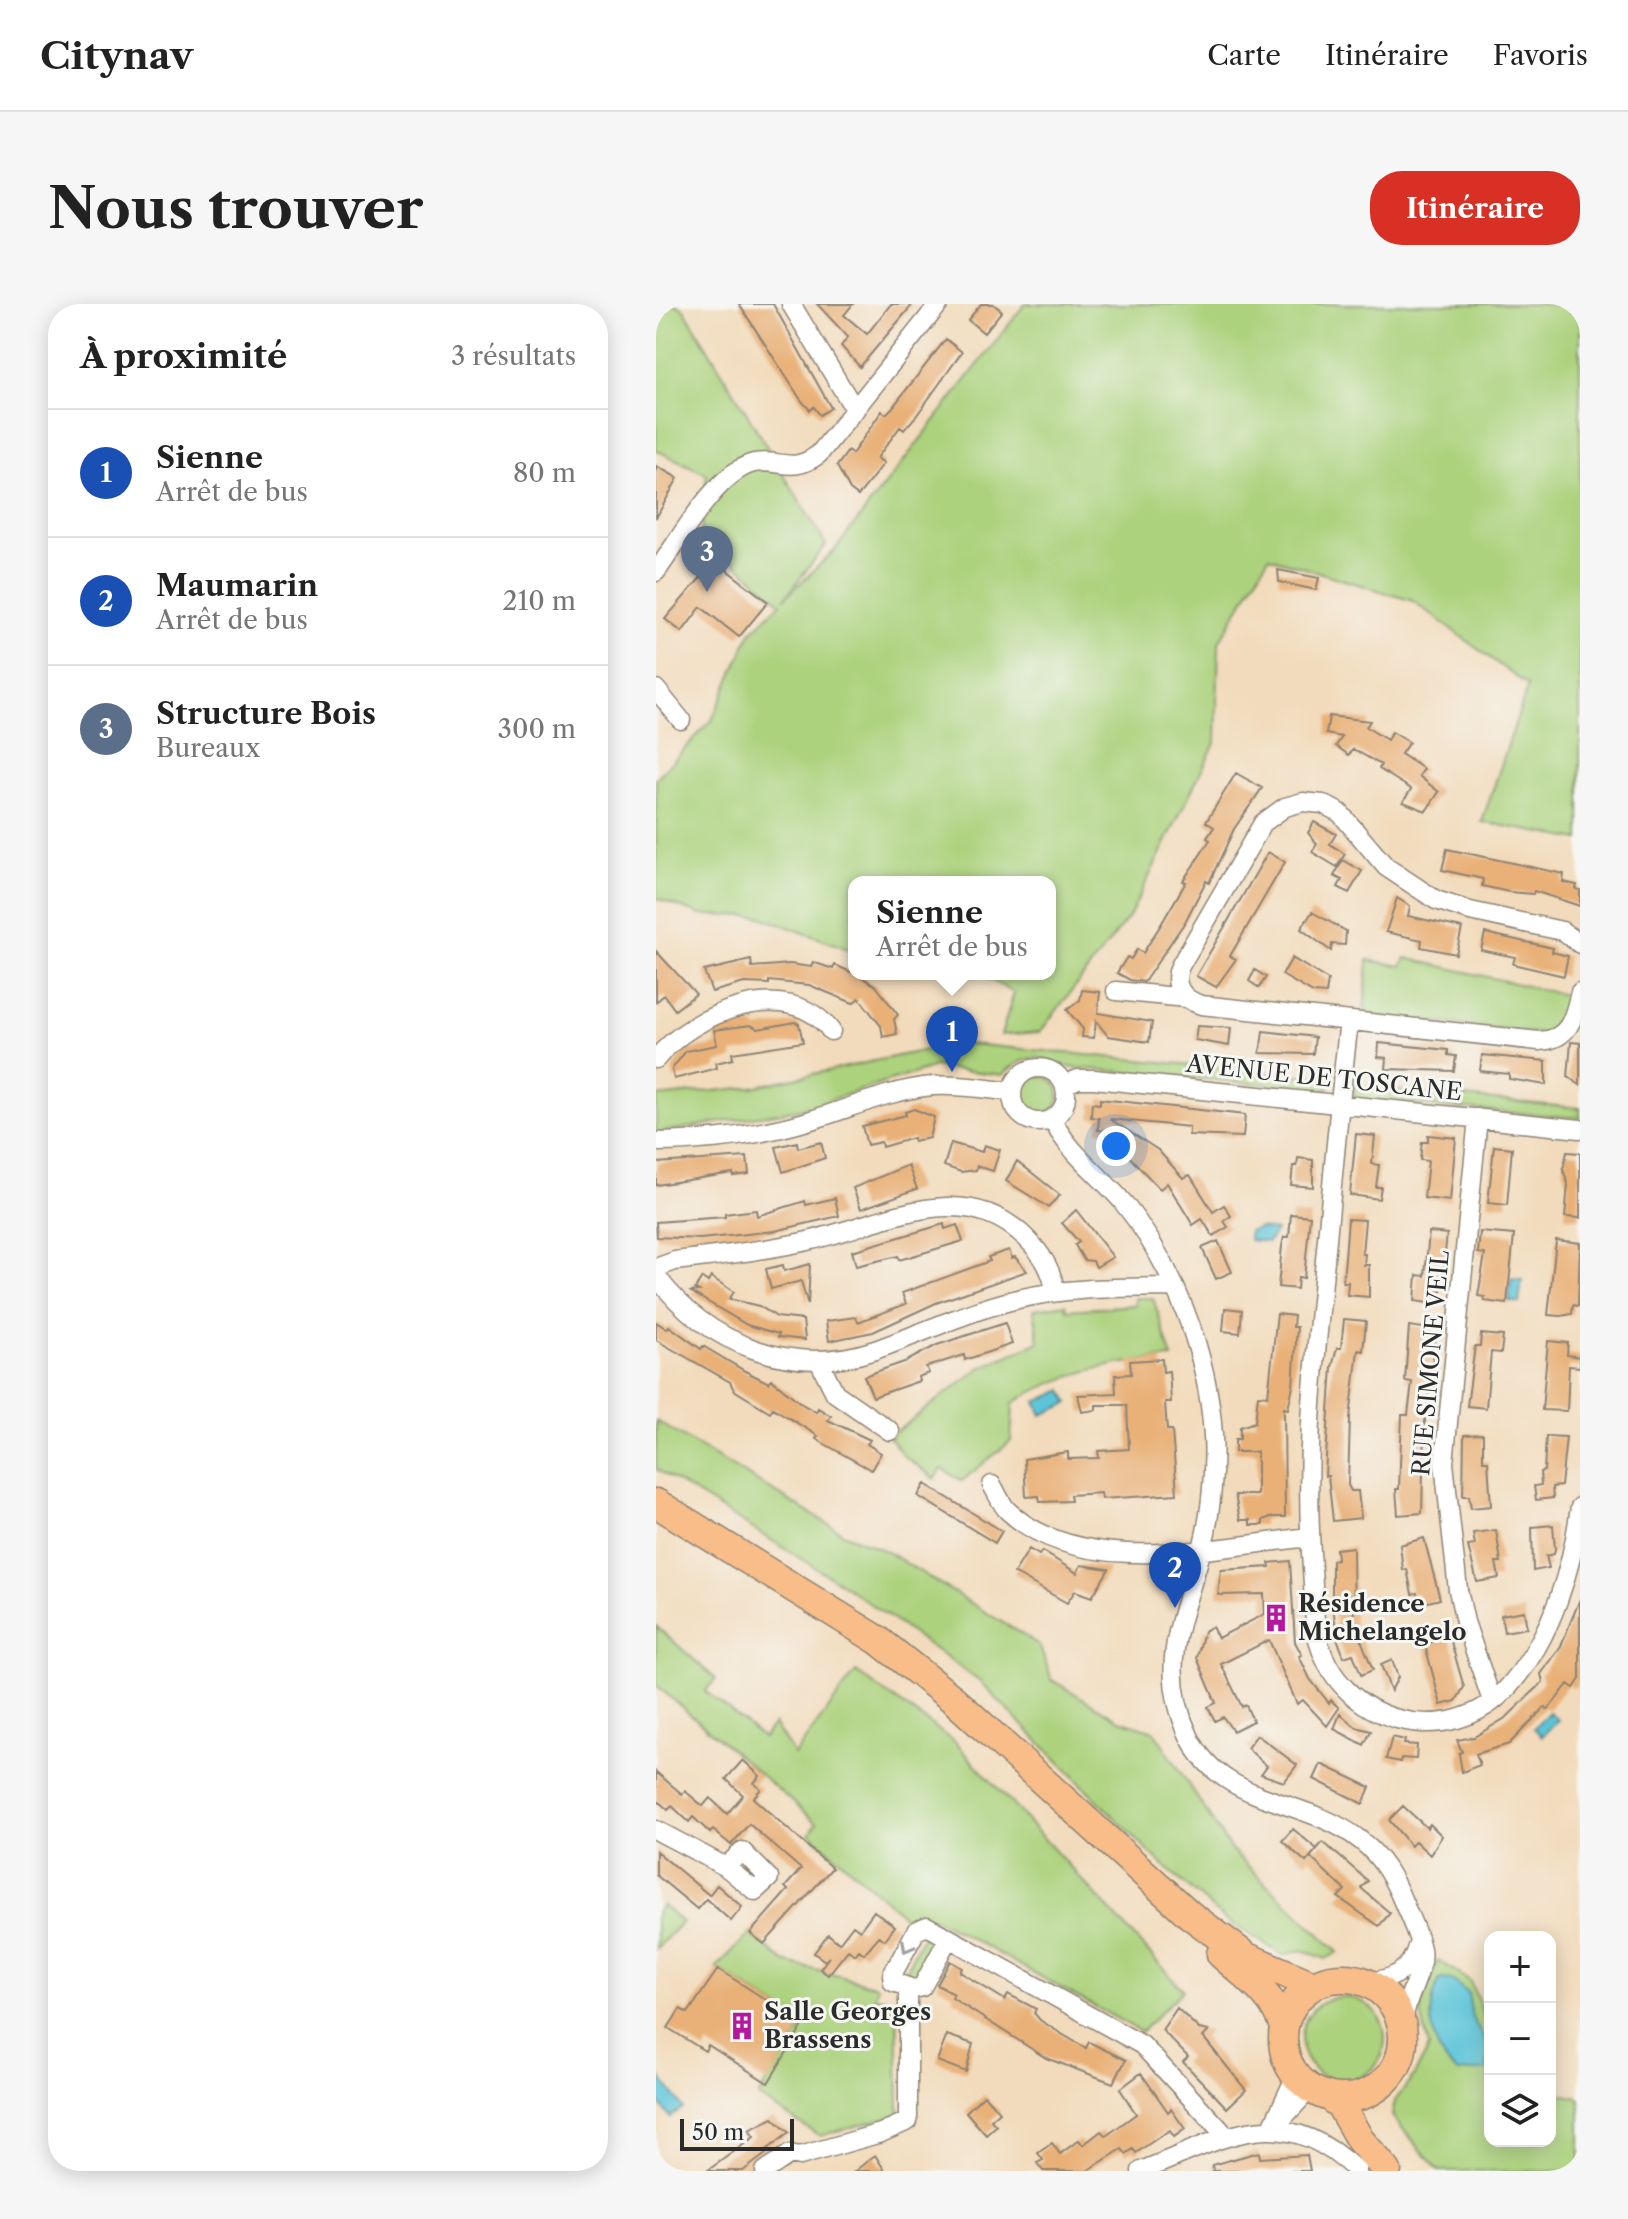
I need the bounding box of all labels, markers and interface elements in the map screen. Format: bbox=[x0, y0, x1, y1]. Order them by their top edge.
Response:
text: Citynav bbox=[40, 32, 193, 79]
text: Carte bbox=[1207, 38, 1281, 72]
text: Itinéraire bbox=[1325, 38, 1449, 72]
text: Favoris bbox=[1493, 38, 1588, 72]
button: Itinéraire bbox=[1370, 171, 1580, 245]
text: Nous trouver bbox=[48, 174, 423, 243]
text: À proximité bbox=[80, 335, 287, 377]
text: 3 résultats bbox=[451, 340, 576, 372]
text: Sienne bbox=[156, 439, 263, 476]
text: 1 bbox=[100, 457, 112, 489]
text: 80 m bbox=[513, 457, 576, 489]
text: Arrêt de bus bbox=[156, 476, 308, 508]
pin: 3 bbox=[681, 526, 733, 592]
text: Maumarin bbox=[156, 567, 318, 604]
text: 2 bbox=[98, 585, 114, 617]
text: 210 m bbox=[503, 585, 576, 617]
text: Arrêt de bus bbox=[156, 604, 308, 636]
text: Structure Bois bbox=[156, 695, 376, 732]
text: 3 bbox=[99, 713, 113, 745]
text: 300 m bbox=[498, 713, 576, 745]
text: Bureaux bbox=[156, 732, 260, 764]
popup bbox=[848, 876, 1056, 980]
text: Sienne bbox=[876, 894, 983, 931]
text: Arrêt de bus bbox=[876, 931, 1028, 963]
pin: 1 bbox=[926, 1006, 978, 1072]
street label: AVENUE DE TOSCANE bbox=[1184, 1048, 1464, 1106]
your location bbox=[1096, 1126, 1136, 1166]
street label: RUE SIMONE VEIL bbox=[1406, 1249, 1455, 1477]
pin: 2 bbox=[1149, 1542, 1201, 1608]
place label: Résidence Michelangelo bbox=[1298, 1589, 1467, 1646]
building icon: Résidence Michelangelo bbox=[1261, 1603, 1291, 1633]
map controls bbox=[1484, 1931, 1556, 2147]
button: + bbox=[1484, 1931, 1556, 2003]
one-way arrow bbox=[901, 1938, 917, 1953]
place label: Salle Georges Brassens bbox=[764, 1997, 931, 2054]
button: − bbox=[1484, 2003, 1556, 2075]
building icon: Salle Georges Brassens bbox=[727, 2011, 757, 2041]
button: layers bbox=[1484, 2075, 1556, 2147]
scale bar bbox=[680, 2115, 794, 2151]
text: 50 m bbox=[692, 2119, 744, 2146]

